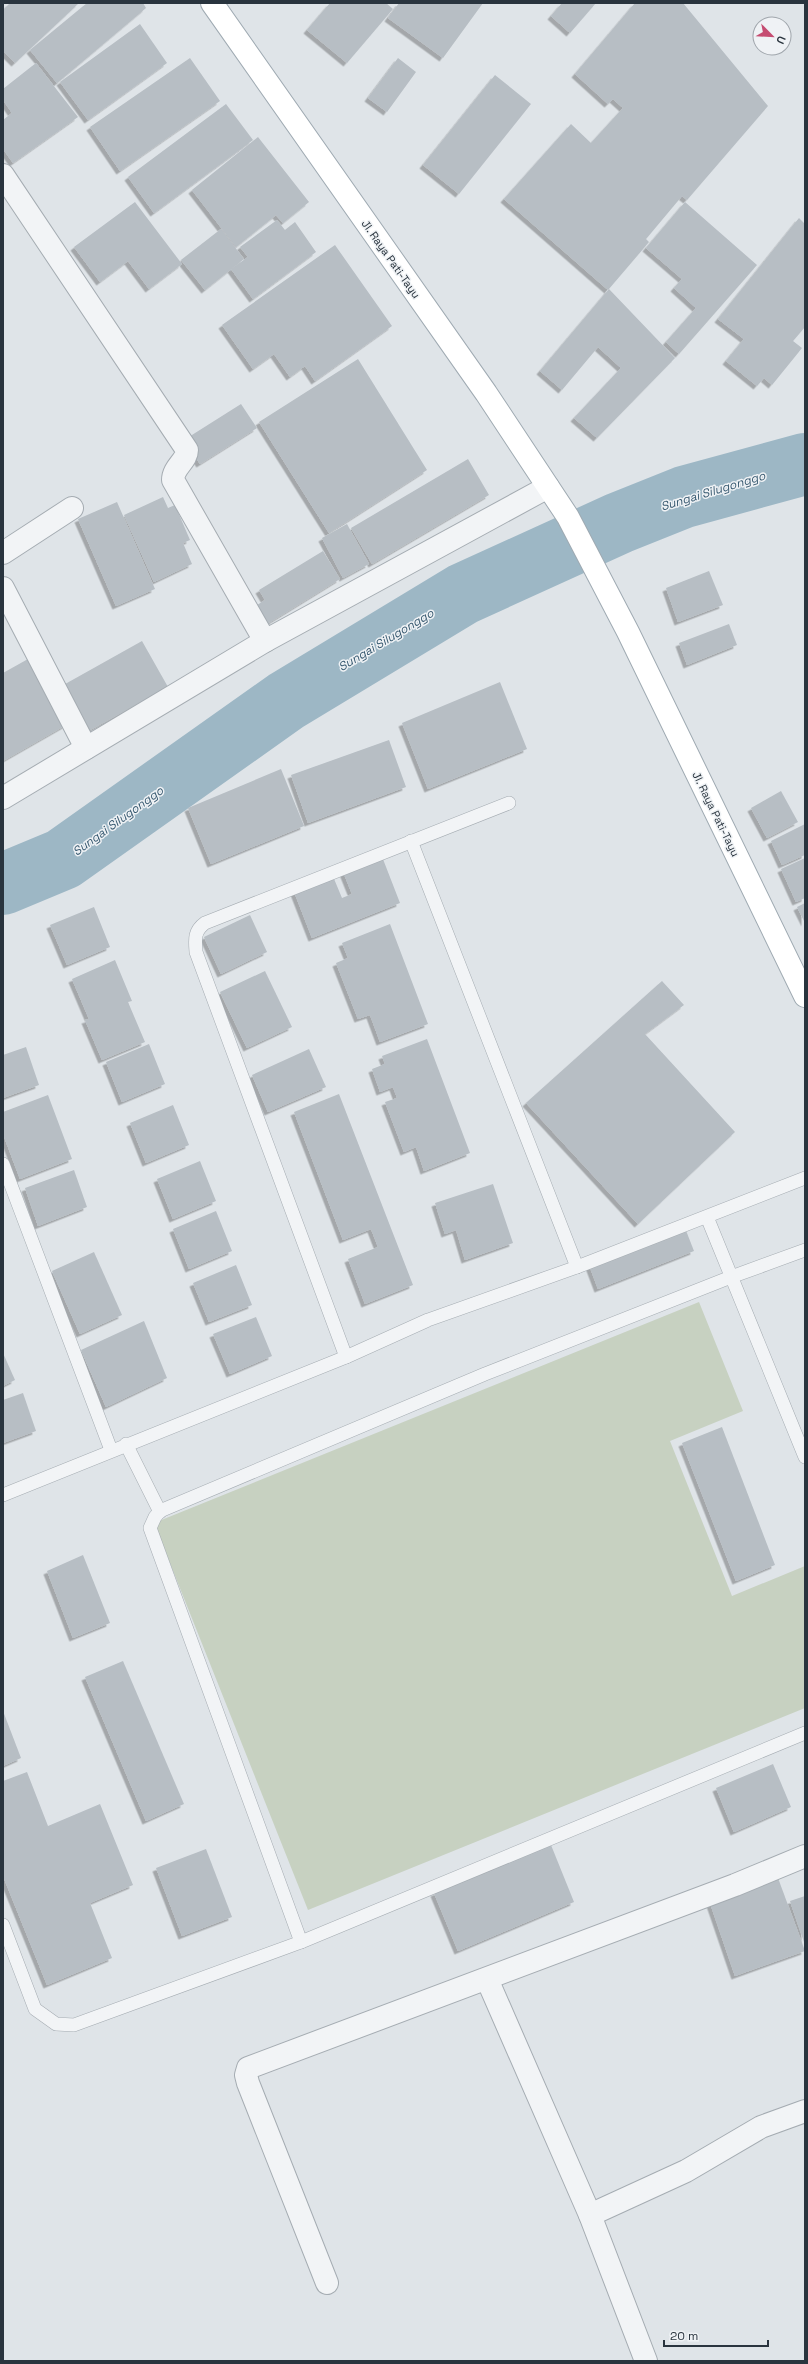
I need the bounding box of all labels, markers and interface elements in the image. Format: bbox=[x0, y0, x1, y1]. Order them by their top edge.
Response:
north arrow bbox=[752, 16, 792, 56]
text: U bbox=[773, 34, 789, 46]
street label: Jl. Raya Pati-Tayu bbox=[359, 217, 423, 301]
water label: Sungai Silugonggo bbox=[659, 467, 768, 515]
water label: Sungai Silugonggo bbox=[335, 605, 437, 675]
street label: Jl. Raya Pati-Tayu bbox=[689, 769, 743, 859]
water label: Sungai Silugonggo bbox=[69, 782, 167, 859]
scale bar bbox=[664, 2322, 768, 2348]
text: 20 m bbox=[670, 2328, 698, 2344]

